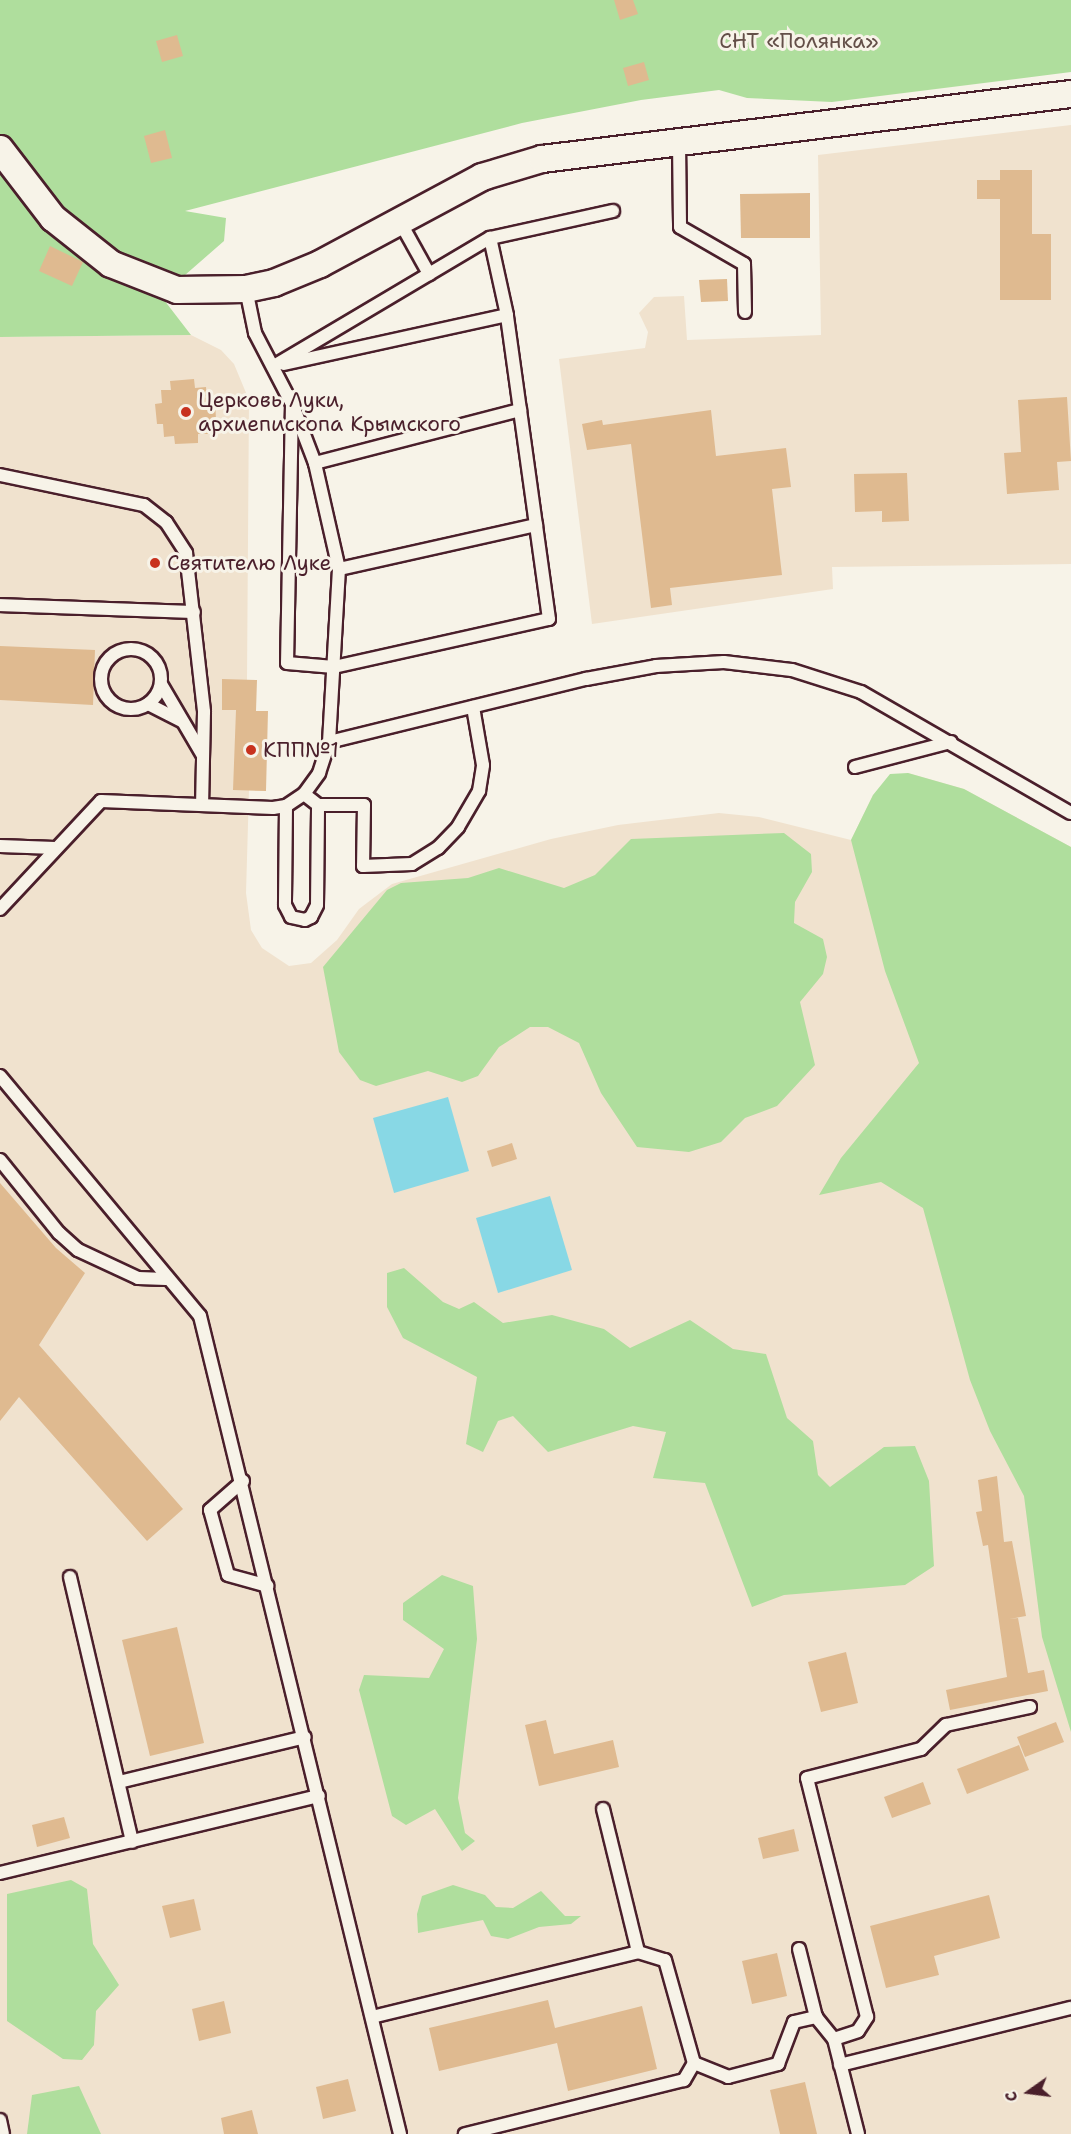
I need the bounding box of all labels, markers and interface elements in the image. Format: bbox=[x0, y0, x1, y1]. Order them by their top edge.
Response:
park label: СНТ «Полянка» bbox=[719, 28, 879, 54]
place label: Церковь Луки, архиепископа Крымского bbox=[198, 387, 461, 437]
marker: Церковь Луки, архиепископа Крымского bbox=[179, 405, 193, 419]
place label: Святителю Луке bbox=[167, 550, 332, 576]
marker: Святителю Луке bbox=[148, 556, 162, 570]
place label: КПП№1 bbox=[263, 737, 339, 763]
marker: КПП№1 bbox=[244, 743, 258, 757]
north arrow bbox=[999, 2062, 1059, 2122]
text: С bbox=[1000, 2089, 1022, 2104]

